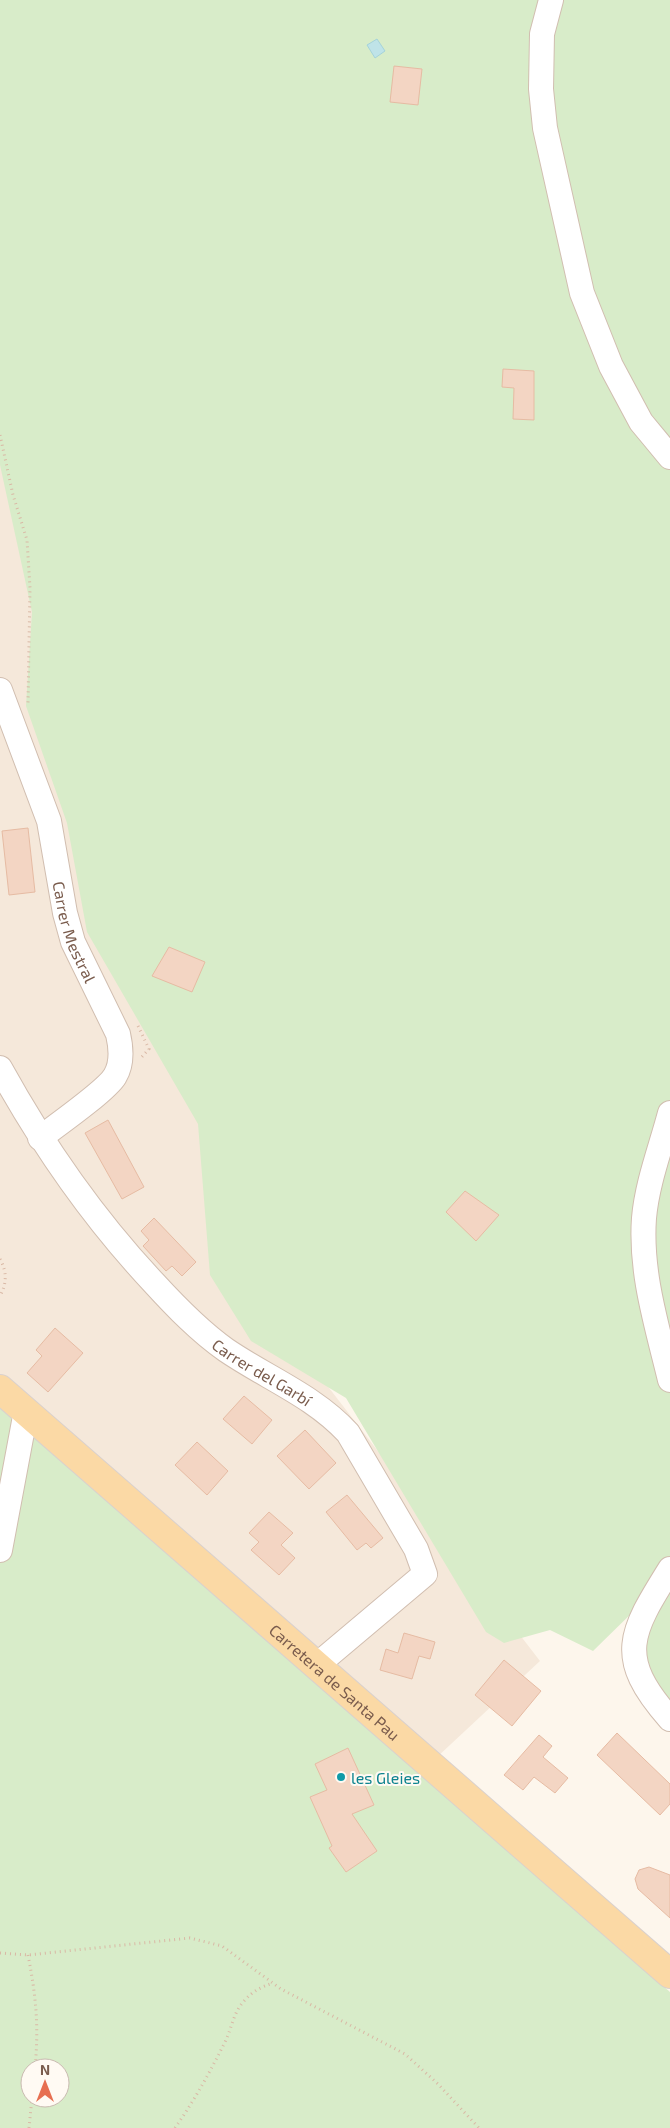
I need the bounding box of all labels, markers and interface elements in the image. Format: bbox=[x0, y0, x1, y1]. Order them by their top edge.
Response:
street label: Carrer Mestral bbox=[50, 880, 101, 985]
street label: Carrer del Garbí bbox=[209, 1334, 317, 1410]
street label: Carretera de Santa Pau bbox=[266, 1620, 404, 1744]
place label: les Gleies bbox=[351, 1768, 420, 1787]
marker: les Gleies bbox=[335, 1771, 347, 1783]
north arrow bbox=[20, 2058, 70, 2108]
text: N bbox=[40, 2061, 50, 2078]

